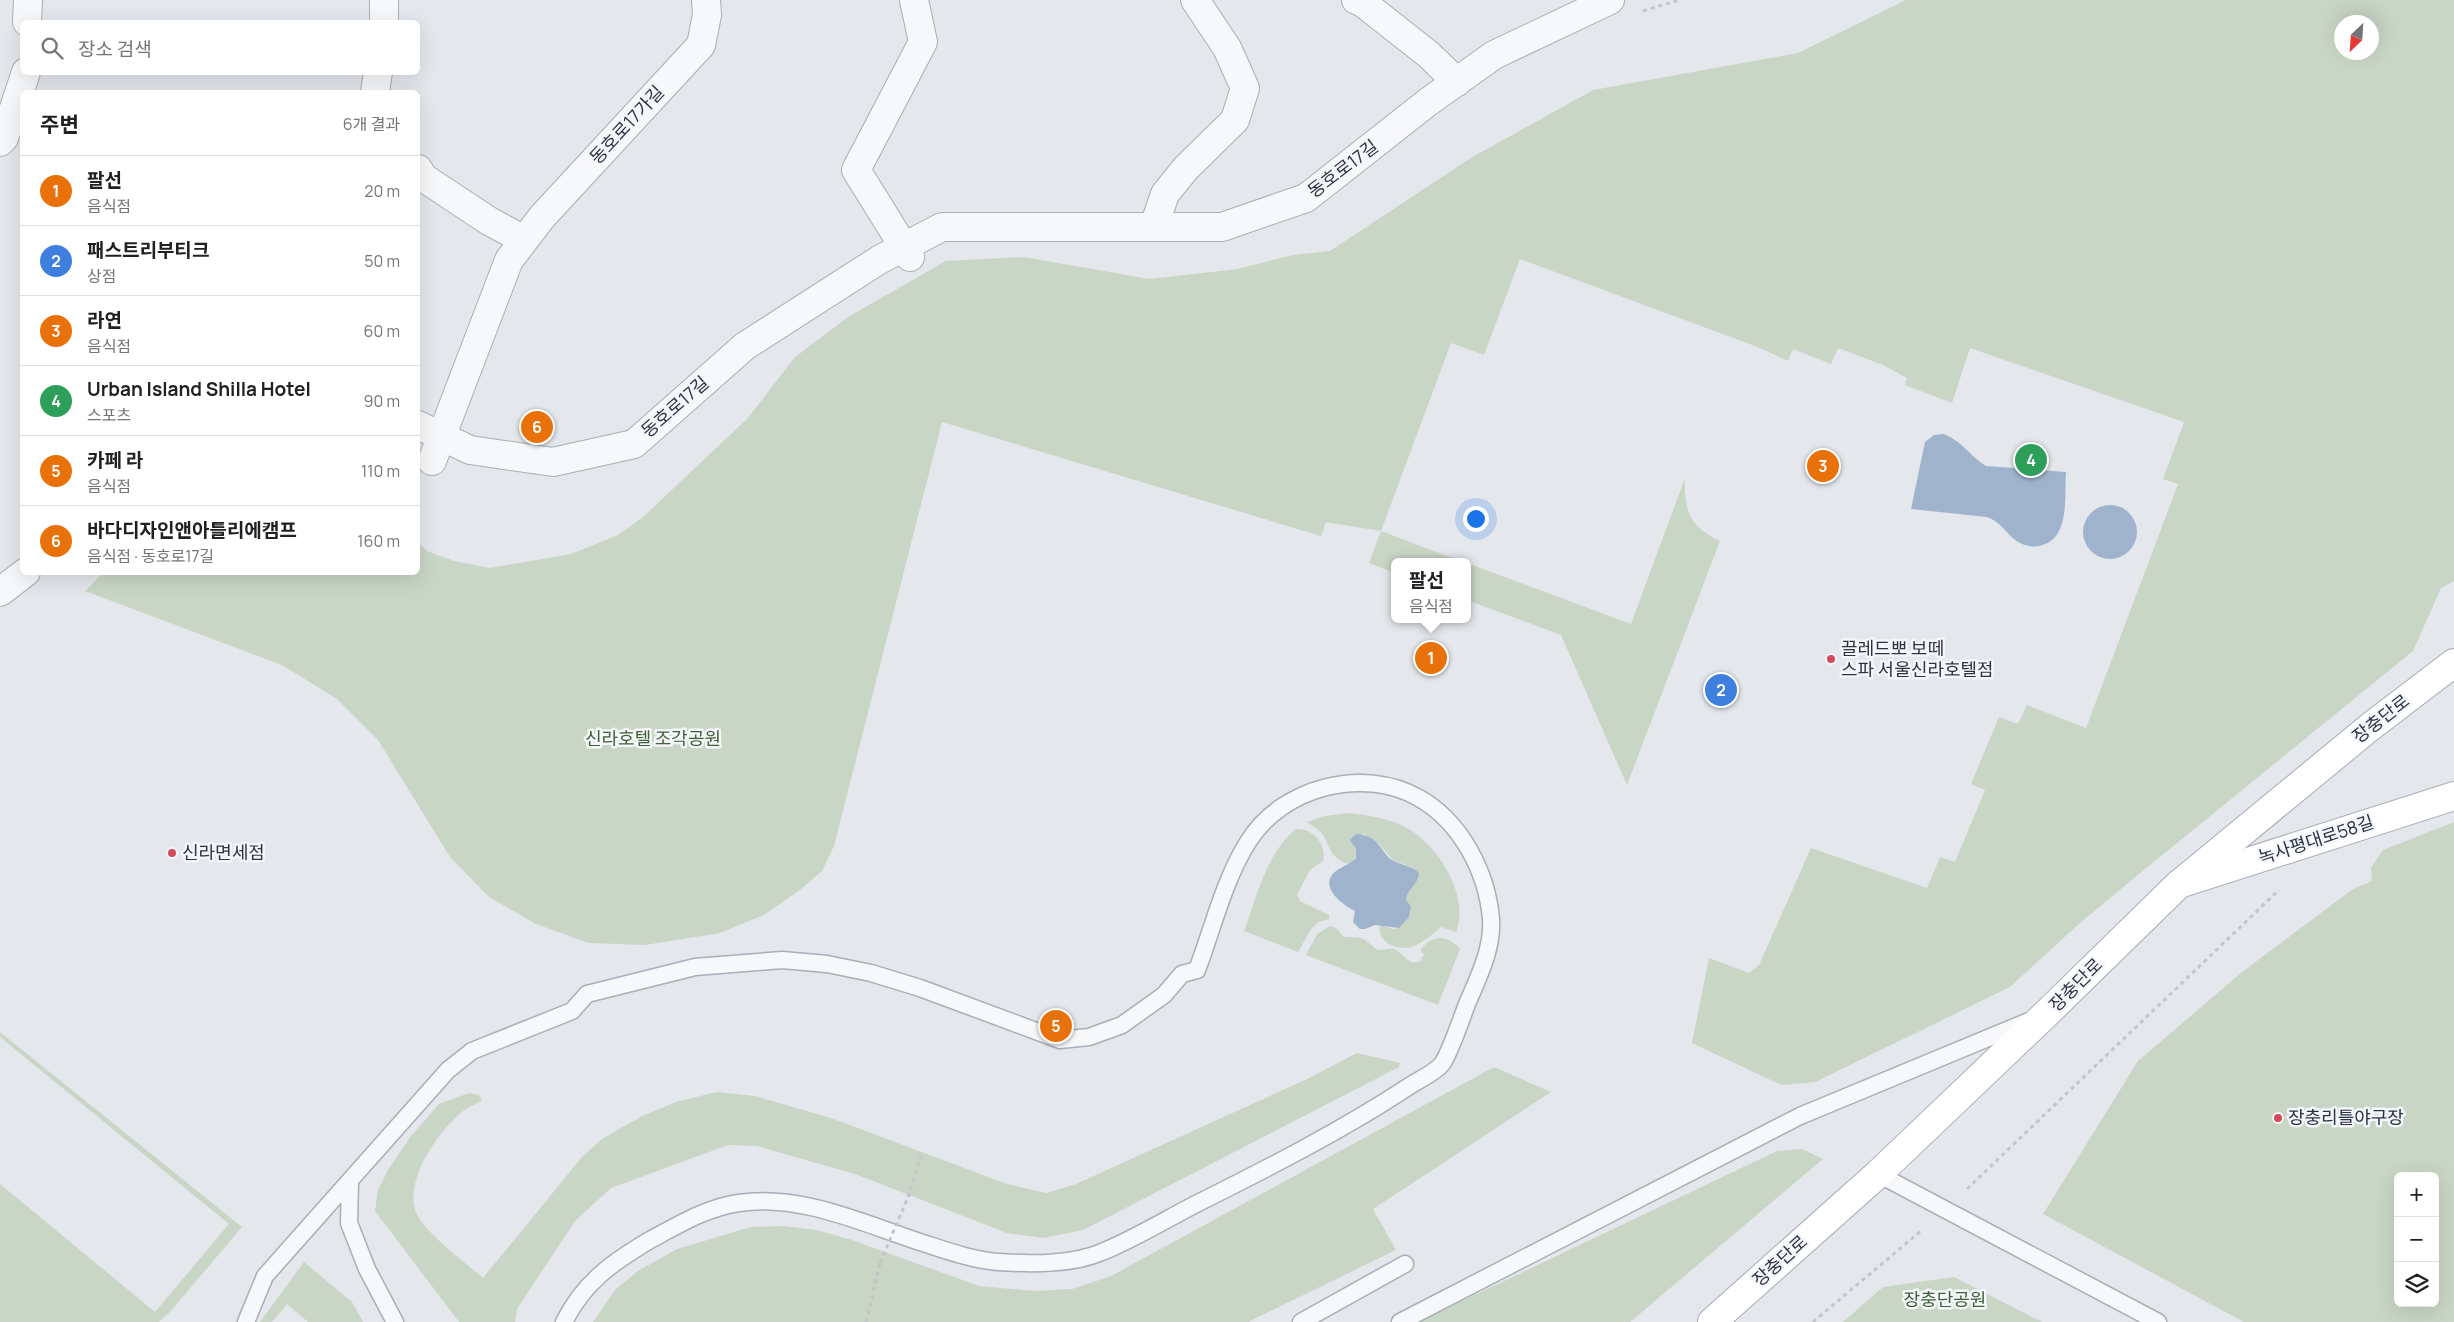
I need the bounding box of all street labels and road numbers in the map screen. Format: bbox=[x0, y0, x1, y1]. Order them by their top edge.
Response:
street label: 동호로17가길 bbox=[584, 80, 669, 169]
street label: 동호로17길 bbox=[1302, 134, 1382, 203]
street label: 동호로17길 bbox=[635, 370, 713, 442]
street label: 장충단로 bbox=[2347, 688, 2414, 748]
street label: 녹사평대로58길 bbox=[2255, 809, 2377, 869]
street label: 장충단로 bbox=[2043, 952, 2107, 1016]
street label: 장충단로 bbox=[1747, 1229, 1812, 1291]

